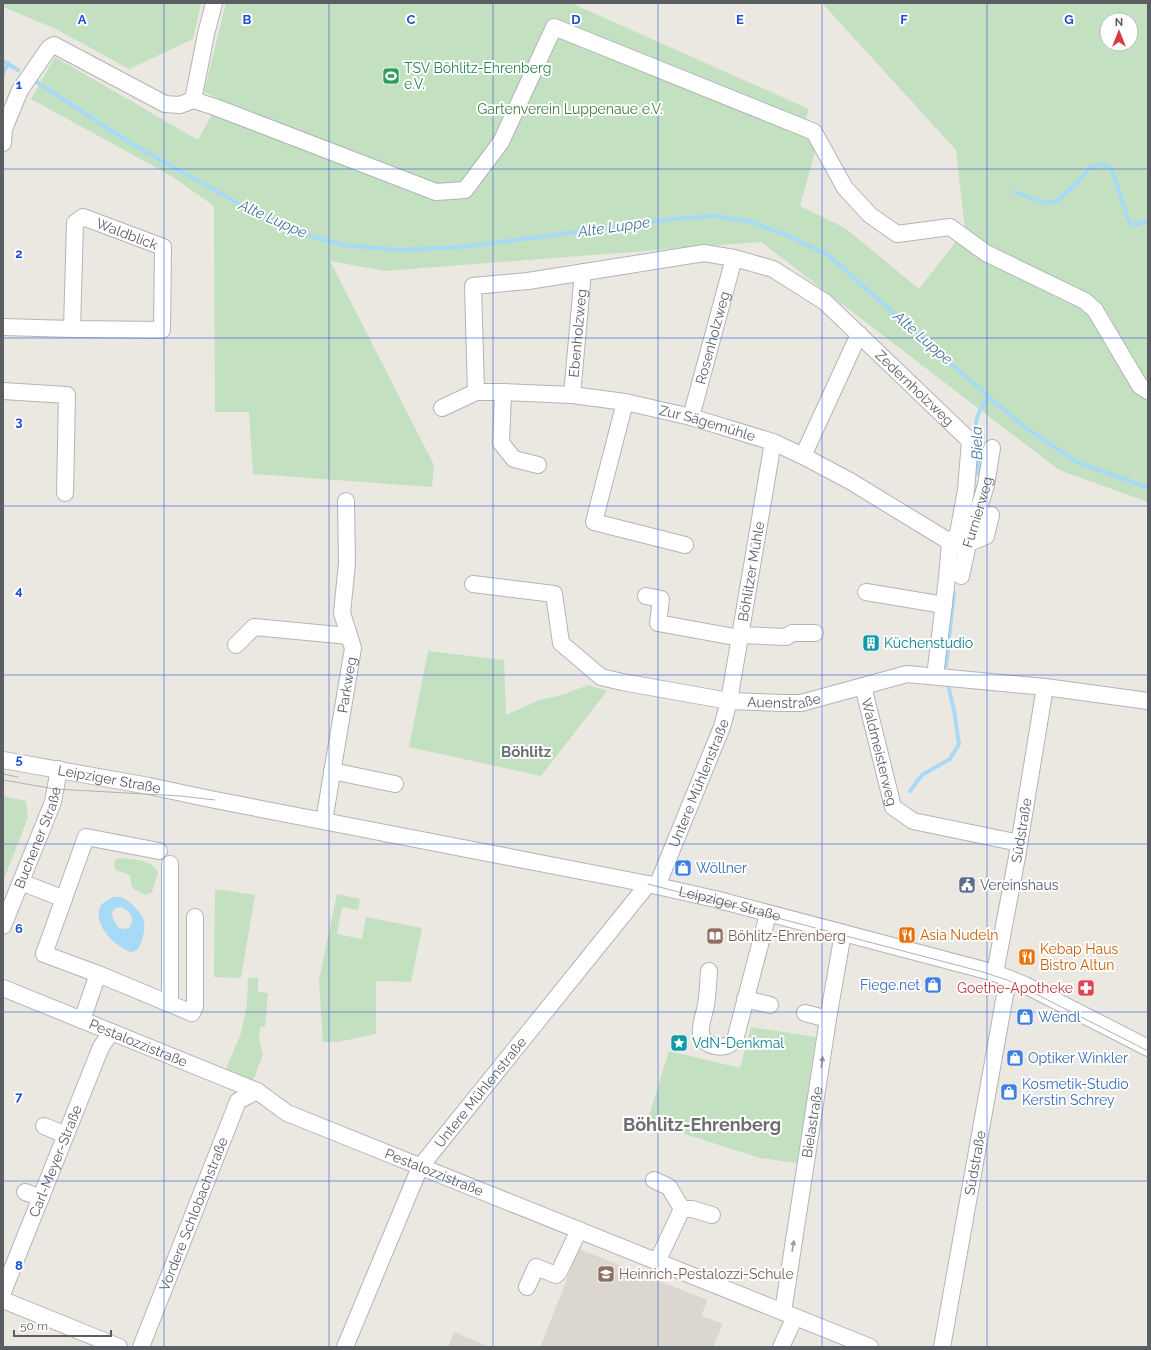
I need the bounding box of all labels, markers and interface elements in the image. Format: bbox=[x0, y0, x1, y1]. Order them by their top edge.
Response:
text: A bbox=[78, 12, 87, 27]
text: B bbox=[243, 12, 252, 27]
text: C bbox=[407, 12, 416, 27]
text: D bbox=[571, 12, 581, 27]
text: E bbox=[736, 12, 744, 27]
text: F bbox=[900, 12, 908, 27]
text: G bbox=[1064, 12, 1074, 27]
north arrow bbox=[1099, 12, 1139, 52]
text: N bbox=[1115, 16, 1123, 29]
place label: TSV Böhlitz-Ehrenberg e.V. bbox=[404, 60, 551, 92]
sports icon: TSV Böhlitz-Ehrenberg e.V. bbox=[381, 66, 401, 86]
text: 1 bbox=[16, 77, 23, 92]
park label: Gartenverein Luppenaue e.V. bbox=[477, 101, 663, 117]
water label: Alte Luppe bbox=[235, 196, 310, 242]
water label: Alte Luppe bbox=[576, 213, 651, 241]
street label: Waldblick bbox=[94, 215, 161, 253]
text: 2 bbox=[15, 246, 23, 261]
street label: Ebenholzweg bbox=[566, 288, 589, 378]
street label: Rosenholzweg bbox=[692, 290, 733, 386]
water label: Alte Luppe bbox=[889, 307, 956, 369]
street label: Zedernholzweg bbox=[872, 347, 957, 429]
street label: Zur Sägemühle bbox=[657, 402, 757, 444]
text: 3 bbox=[15, 414, 23, 429]
water label: Biela bbox=[968, 426, 986, 460]
street label: Furnierweg bbox=[959, 476, 995, 550]
street label: Böhlitzer Mühle bbox=[735, 520, 767, 623]
text: 4 bbox=[15, 583, 23, 598]
building icon: Küchenstudio bbox=[861, 633, 881, 653]
place label: Küchenstudio bbox=[884, 635, 973, 651]
street label: Parkweg bbox=[334, 656, 359, 714]
street label: Auenstraße bbox=[747, 690, 822, 712]
street label: Waldmeisterweg bbox=[858, 696, 900, 808]
street label: Untere Mühlenstraße bbox=[666, 718, 732, 850]
district label: Böhlitz bbox=[501, 743, 551, 761]
text: 5 bbox=[15, 752, 23, 767]
street label: Leipziger Straße bbox=[57, 762, 162, 796]
street label: Buchener Straße bbox=[11, 786, 64, 891]
street label: Südstraße bbox=[1008, 797, 1035, 864]
shop icon: Wöllner bbox=[673, 858, 693, 878]
place label: Wöllner bbox=[696, 860, 747, 876]
public building icon: Vereinshaus bbox=[957, 875, 977, 895]
place label: Vereinshaus bbox=[980, 877, 1059, 893]
street label: Leipziger Straße bbox=[677, 883, 782, 924]
text: 6 bbox=[15, 921, 23, 936]
restaurant icon: Asia Nudeln bbox=[897, 925, 917, 945]
library icon: Böhlitz-Ehrenberg bbox=[705, 926, 725, 946]
place label: Asia Nudeln bbox=[920, 927, 998, 943]
place label: Böhlitz-Ehrenberg bbox=[728, 928, 846, 944]
place label: Kebap Haus Bistro Altun bbox=[1040, 941, 1118, 973]
restaurant icon: Kebap Haus Bistro Altun bbox=[1017, 947, 1037, 967]
shop icon: Fiege.net bbox=[923, 975, 943, 995]
place label: Fiege.net bbox=[860, 977, 920, 993]
pharmacy icon: Goethe-Apotheke bbox=[1076, 978, 1096, 998]
place label: Goethe-Apotheke bbox=[957, 980, 1073, 996]
shop icon: Wendl bbox=[1015, 1007, 1035, 1027]
place label: Wendl bbox=[1038, 1009, 1081, 1025]
street label: Pestalozzistraße bbox=[87, 1016, 190, 1070]
place icon: VdN-Denkmal bbox=[669, 1033, 689, 1053]
street label: Untere Mühlenstraße bbox=[431, 1034, 529, 1151]
place label: VdN-Denkmal bbox=[692, 1035, 784, 1051]
shop icon: Optiker Winkler bbox=[1005, 1048, 1025, 1068]
place label: Optiker Winkler bbox=[1028, 1050, 1128, 1066]
one-way arrow bbox=[819, 1056, 825, 1068]
place label: Kosmetik-Studio Kerstin Schrey bbox=[1022, 1076, 1129, 1108]
shop icon: Kosmetik-Studio Kerstin Schrey bbox=[999, 1082, 1019, 1102]
street label: Bielastraße bbox=[799, 1085, 826, 1159]
text: 7 bbox=[15, 1089, 23, 1104]
street label: Carl-Meyer-Straße bbox=[26, 1103, 85, 1219]
district label: Böhlitz-Ehrenberg bbox=[623, 1114, 781, 1135]
street label: Südstraße bbox=[961, 1129, 989, 1197]
street label: Vordere Schlobachstraße bbox=[156, 1135, 231, 1293]
street label: Pestalozzistraße bbox=[383, 1145, 486, 1199]
one-way arrow bbox=[790, 1240, 796, 1252]
text: 8 bbox=[15, 1258, 23, 1273]
school or university icon: Heinrich-Pestalozzi-Schule bbox=[596, 1264, 616, 1284]
place label: Heinrich-Pestalozzi-Schule bbox=[619, 1266, 794, 1282]
scale bar bbox=[14, 1312, 111, 1338]
text: 50 m bbox=[20, 1319, 48, 1333]

